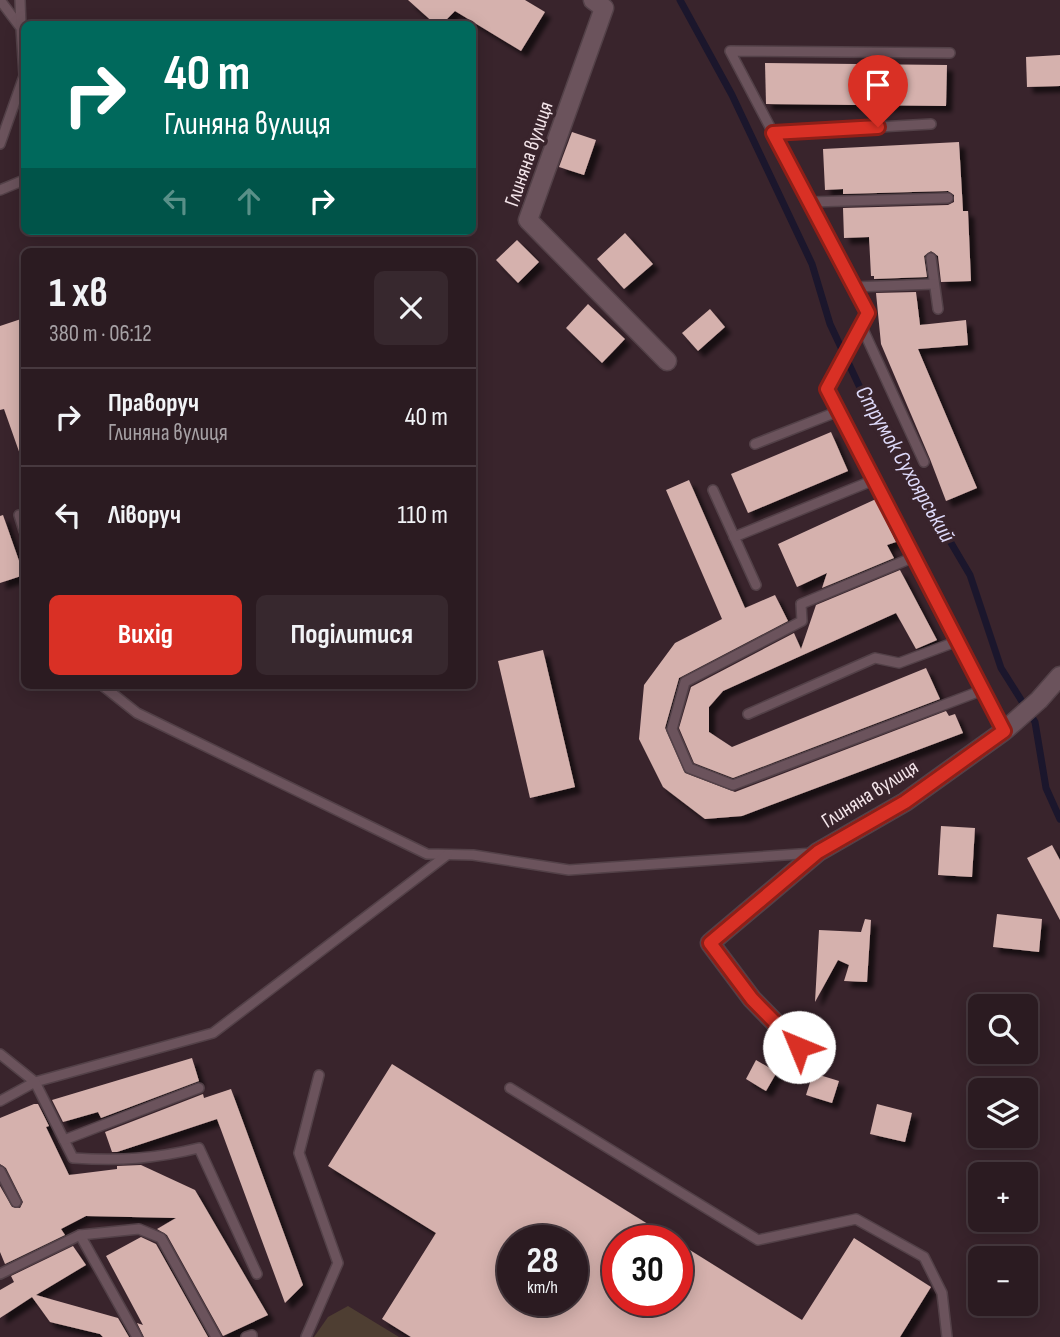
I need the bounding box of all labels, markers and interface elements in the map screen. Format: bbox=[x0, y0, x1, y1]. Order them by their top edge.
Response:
text: 40 m bbox=[164, 45, 250, 104]
icon: right bbox=[49, 49, 140, 140]
pin bbox=[848, 55, 908, 127]
icon: arrive bbox=[859, 66, 897, 104]
street label: Глиняна вулиця bbox=[499, 98, 559, 210]
text: Глиняна вулиця bbox=[164, 105, 331, 144]
icon: left bbox=[157, 182, 195, 220]
icon: ahead bbox=[230, 182, 268, 220]
icon: right bbox=[303, 182, 341, 220]
text: 1 хв bbox=[49, 268, 108, 319]
button: close bbox=[374, 271, 448, 345]
text: 380 m · 06:12 bbox=[49, 320, 152, 348]
water label: Струмок Сухоярський bbox=[849, 381, 961, 548]
text: Праворуч bbox=[108, 388, 199, 419]
icon: right bbox=[49, 398, 87, 436]
text: 40 m bbox=[405, 402, 448, 433]
text: Глиняна вулиця bbox=[108, 419, 228, 447]
icon: left bbox=[49, 496, 87, 534]
text: Ліворуч bbox=[108, 500, 181, 531]
text: 110 m bbox=[397, 500, 448, 531]
button: Вихід bbox=[49, 595, 242, 675]
button: Поділитися bbox=[256, 595, 448, 675]
street label: Глиняна вулиця bbox=[817, 754, 923, 834]
map controls bbox=[968, 994, 1038, 1316]
button: search bbox=[968, 994, 1038, 1064]
position arrow bbox=[762, 1010, 836, 1084]
button: layers bbox=[968, 1078, 1038, 1148]
button: + bbox=[968, 1162, 1038, 1232]
speed limit sign: 30 bbox=[602, 1225, 693, 1316]
text: 28 bbox=[527, 1240, 558, 1283]
button: − bbox=[968, 1246, 1038, 1316]
text: km/h bbox=[527, 1277, 558, 1298]

